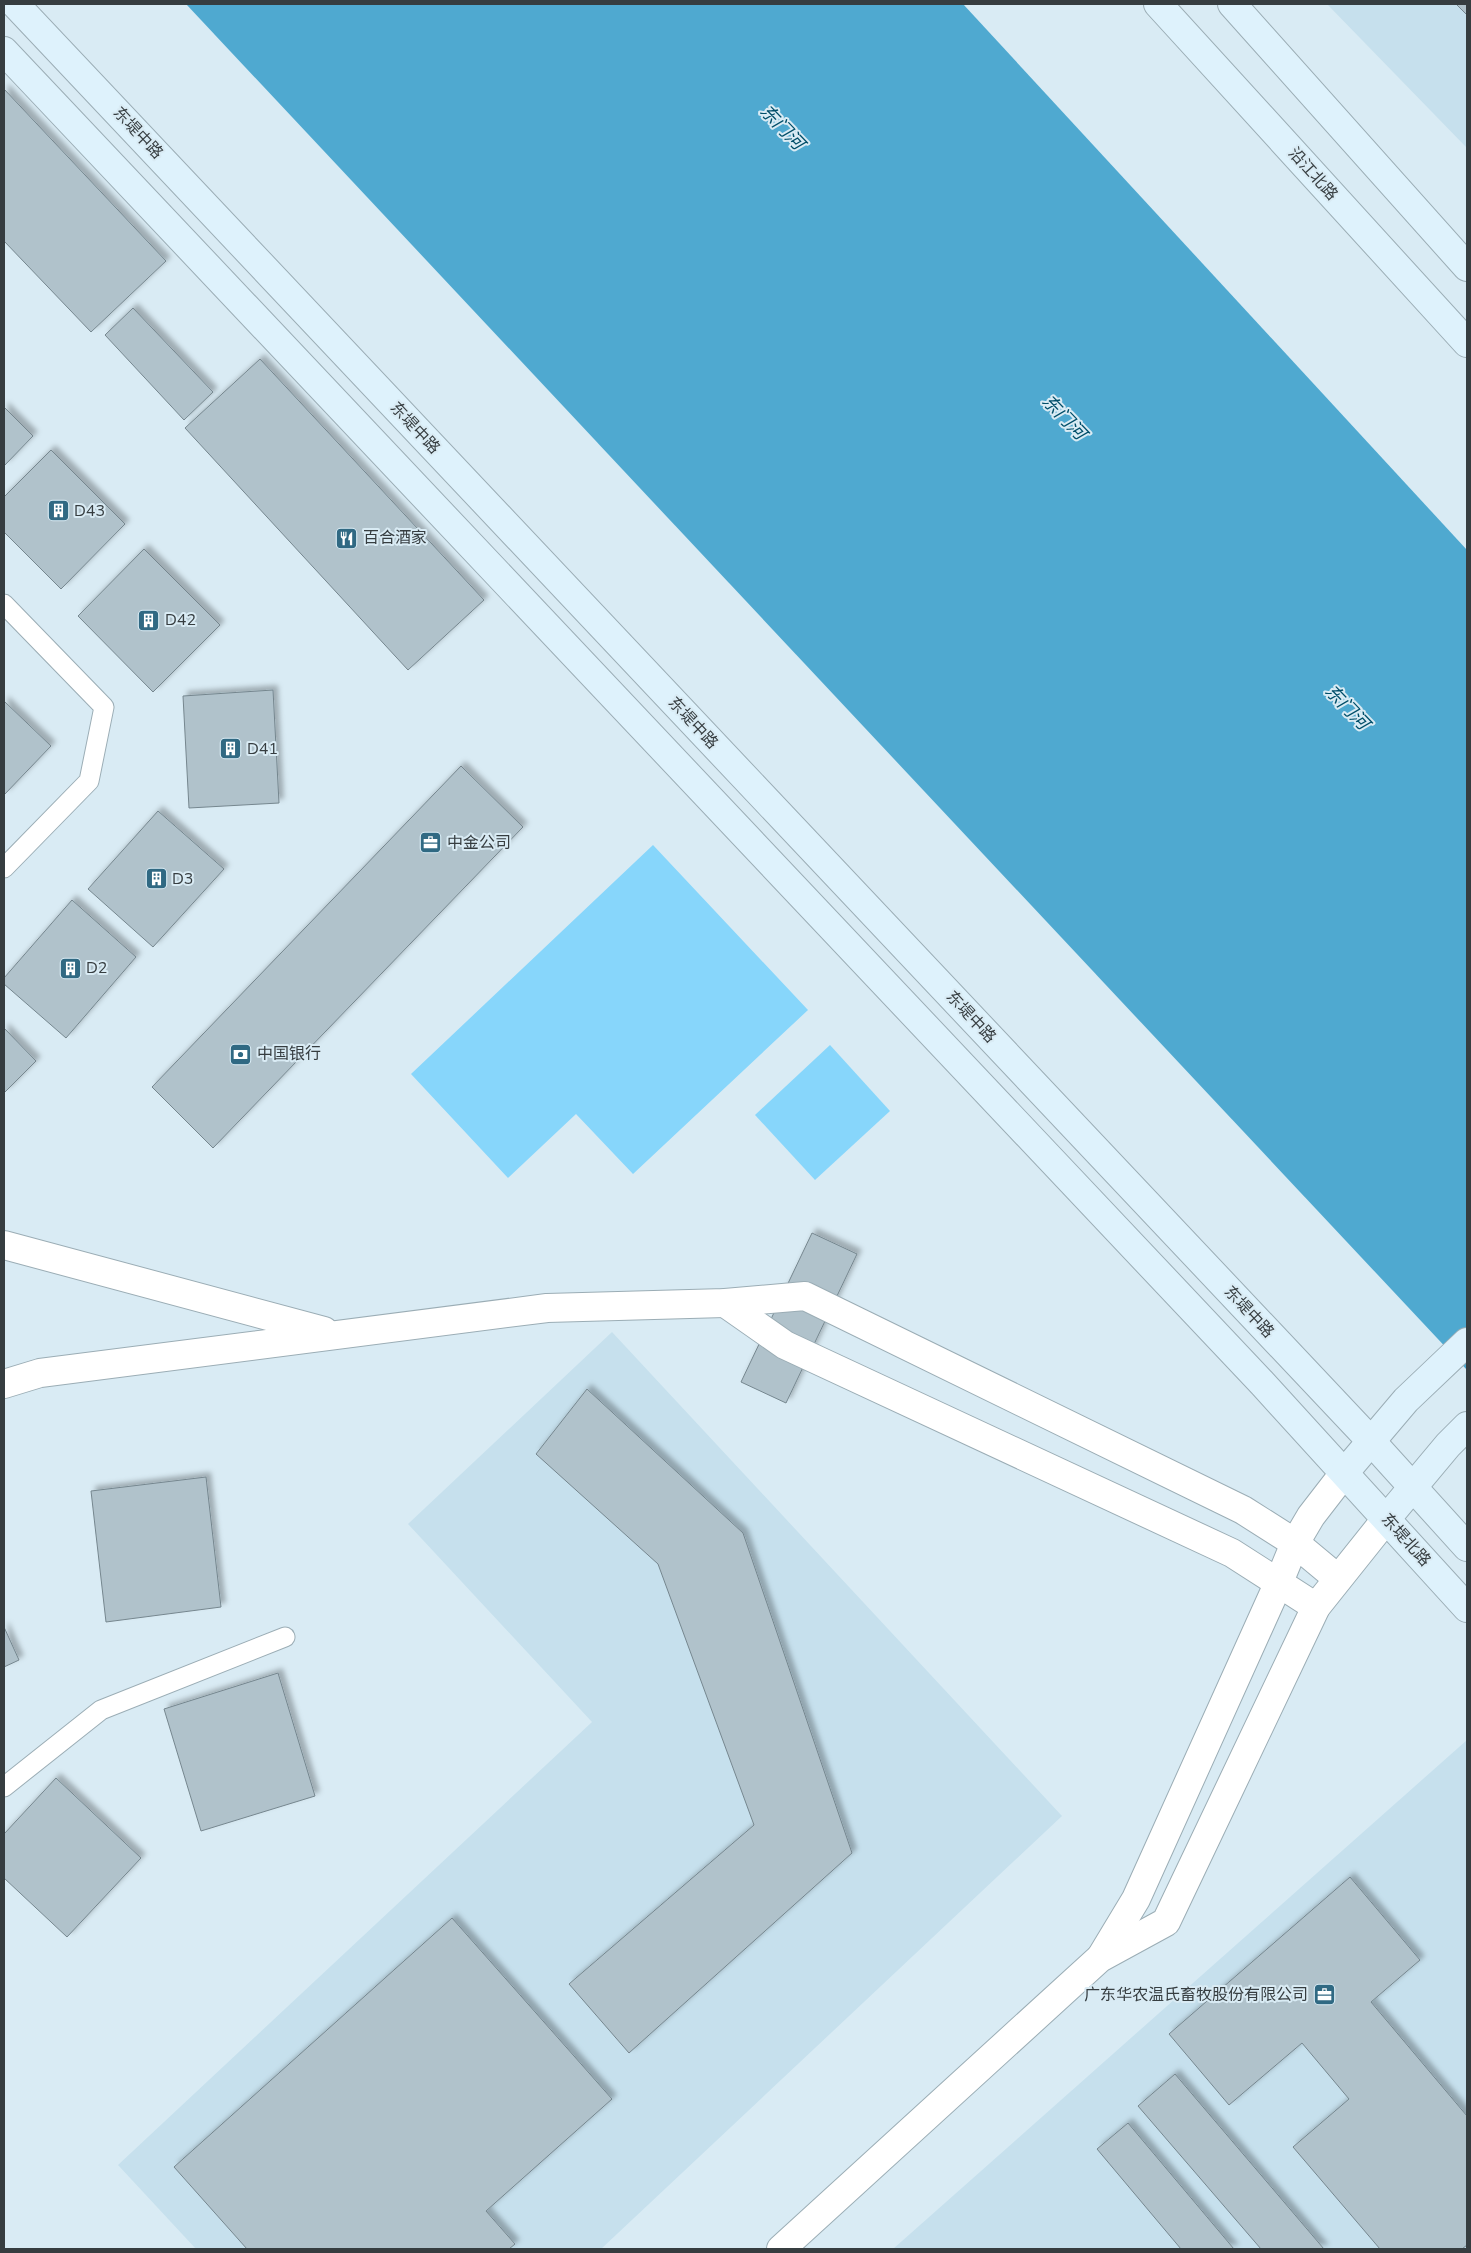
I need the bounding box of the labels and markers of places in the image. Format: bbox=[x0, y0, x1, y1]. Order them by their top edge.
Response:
building icon: D43 bbox=[46, 499, 70, 523]
place label: D43 bbox=[74, 500, 105, 522]
restaurant icon: 百合酒家 bbox=[335, 526, 359, 550]
place label: 百合酒家 bbox=[363, 527, 427, 549]
building icon: D42 bbox=[137, 608, 161, 632]
place label: D42 bbox=[165, 609, 196, 631]
building icon: D41 bbox=[219, 737, 243, 761]
place label: D41 bbox=[247, 738, 278, 760]
office icon: 中金公司 bbox=[419, 831, 443, 855]
place label: 中金公司 bbox=[447, 832, 511, 854]
building icon: D3 bbox=[144, 867, 168, 891]
place label: D3 bbox=[172, 868, 193, 890]
building icon: D2 bbox=[58, 956, 82, 980]
place label: D2 bbox=[86, 957, 107, 979]
bank icon: 中国银行 bbox=[229, 1042, 253, 1066]
place label: 中国银行 bbox=[257, 1043, 321, 1065]
office icon: 广东华农温氏畜牧股份有限公司 bbox=[1312, 1983, 1336, 2007]
place label: 广东华农温氏畜牧股份有限公司 bbox=[1084, 1984, 1308, 2006]

